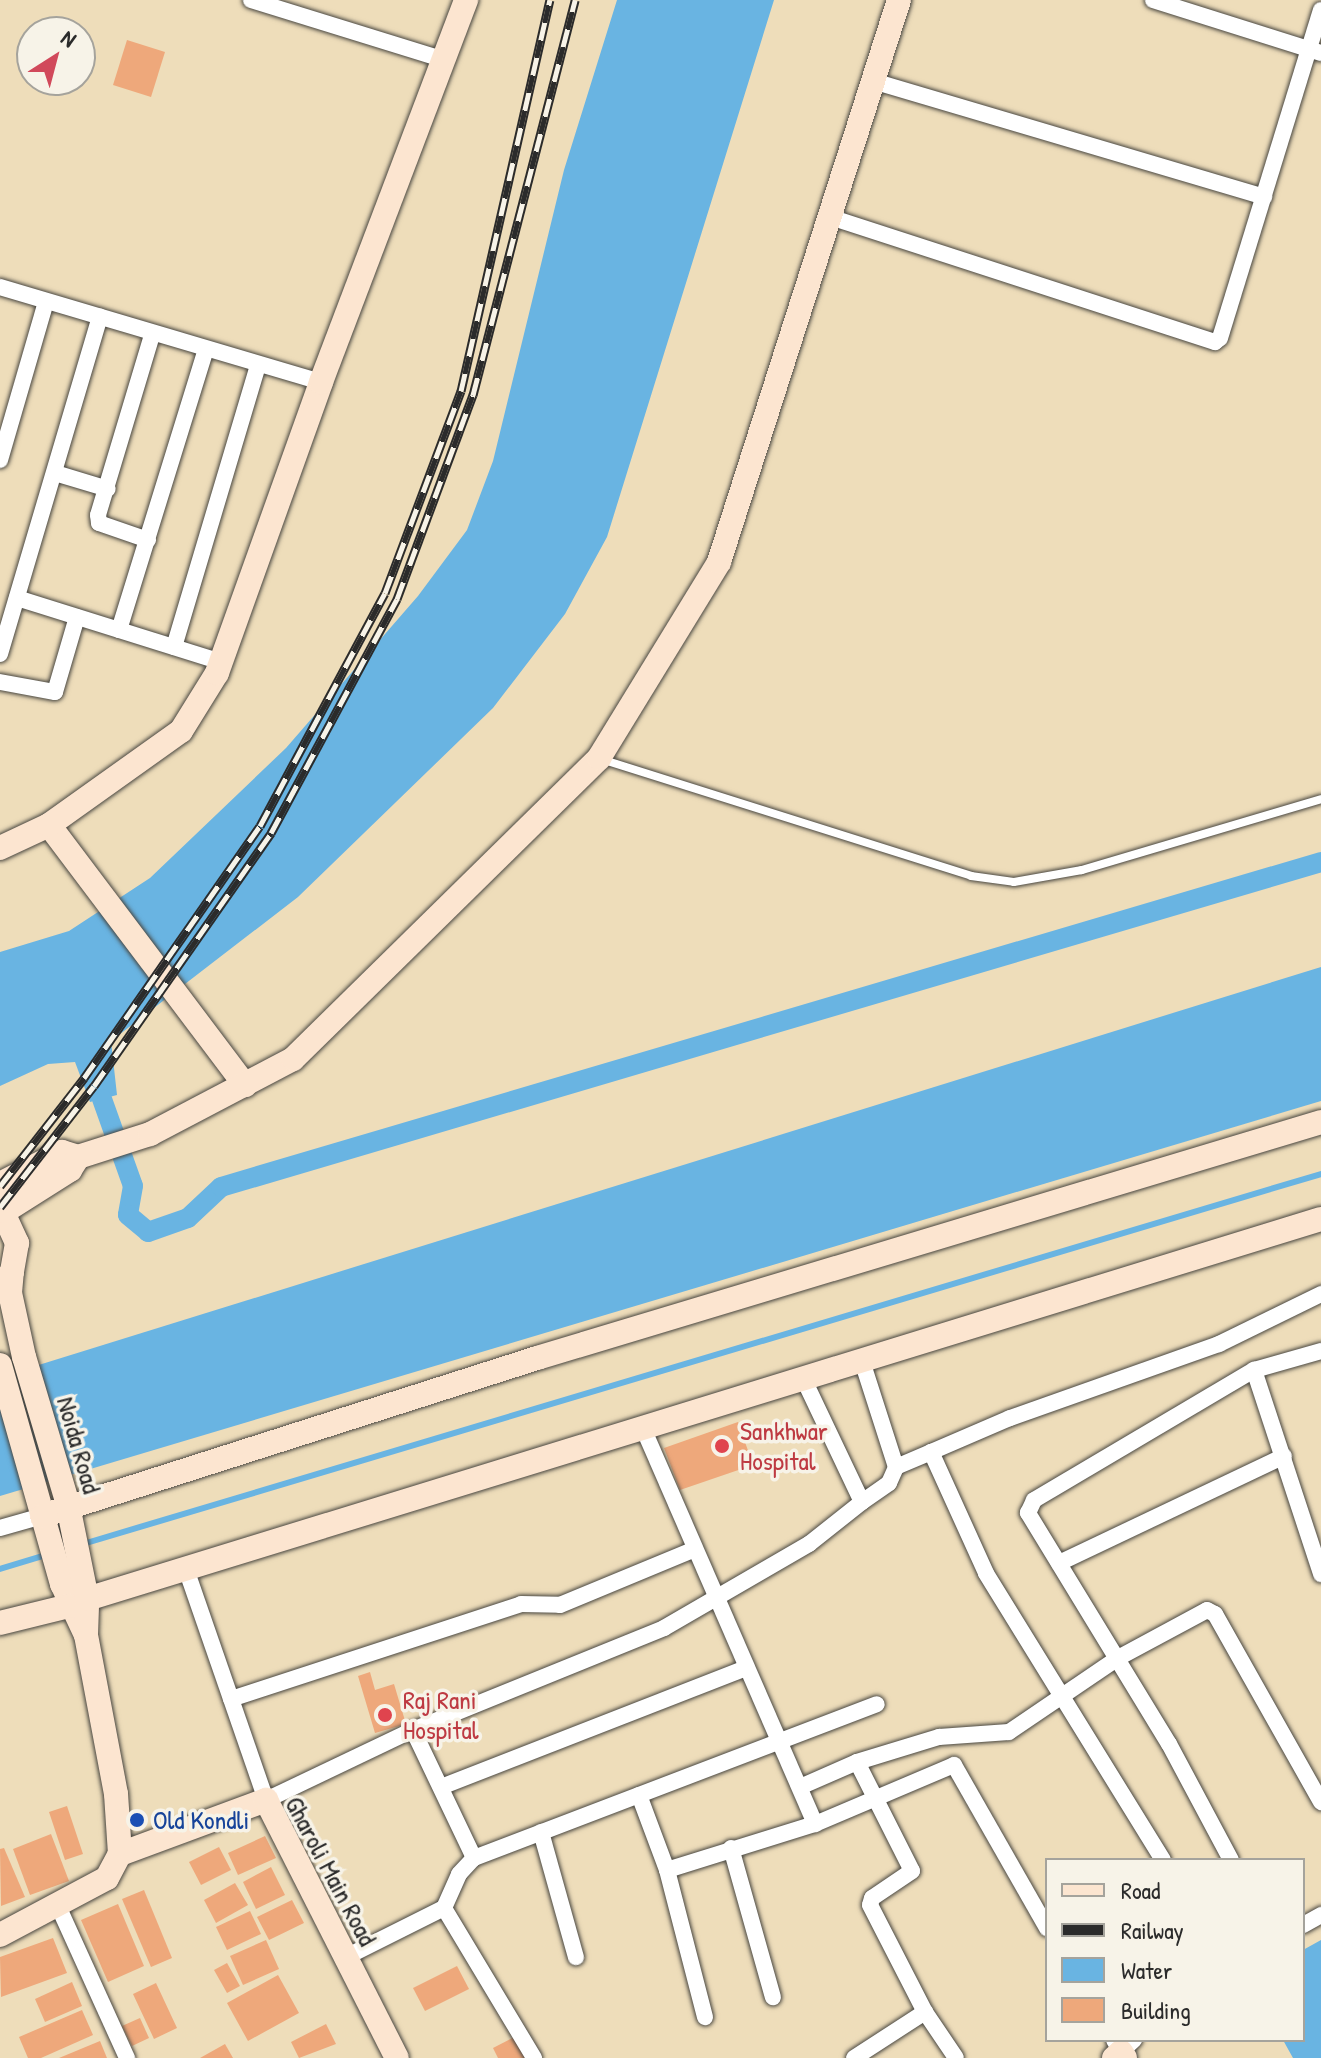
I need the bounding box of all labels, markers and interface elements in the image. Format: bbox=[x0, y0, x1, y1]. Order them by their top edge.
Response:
north arrow bbox=[16, 16, 96, 96]
text: N bbox=[55, 23, 82, 54]
street label: Noida Road bbox=[50, 1393, 108, 1497]
place label: Sankhwar Hospital bbox=[740, 1415, 828, 1476]
marker: Sankhwar Hospital bbox=[711, 1435, 733, 1457]
place label: Raj Rani Hospital bbox=[403, 1684, 479, 1746]
marker: Raj Rani Hospital bbox=[374, 1704, 396, 1726]
street label: Gharoli Main Road bbox=[279, 1791, 383, 1951]
place label: Old Kondli bbox=[153, 1804, 249, 1836]
marker: Old Kondli bbox=[128, 1811, 146, 1829]
legend bbox=[1045, 1858, 1305, 2042]
text: Road bbox=[1121, 1874, 1160, 1906]
text: Railway bbox=[1121, 1914, 1184, 1946]
text: Water bbox=[1121, 1954, 1172, 1986]
text: Building bbox=[1121, 1994, 1191, 2026]

